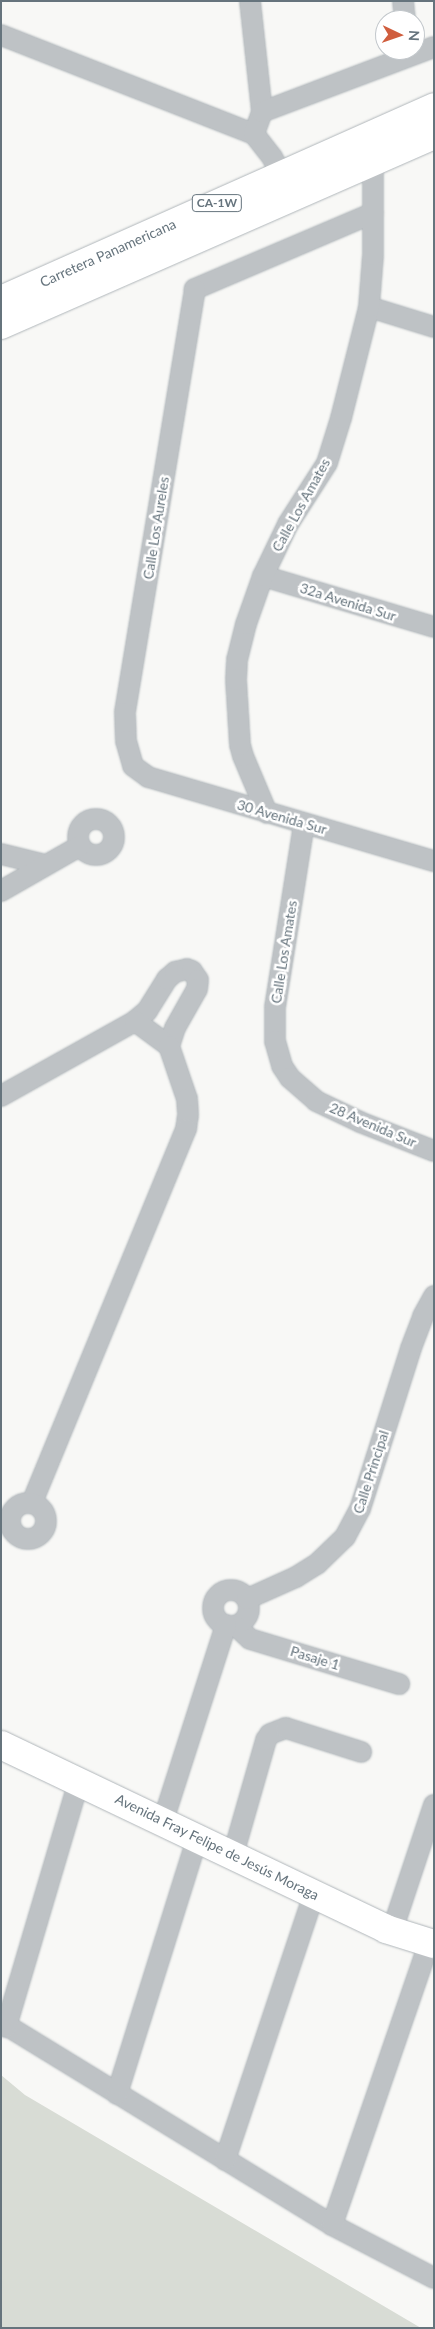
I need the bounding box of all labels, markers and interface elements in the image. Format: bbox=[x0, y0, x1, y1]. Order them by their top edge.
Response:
north arrow bbox=[375, 10, 425, 60]
text: N bbox=[406, 30, 423, 42]
road number: CA-1W bbox=[191, 194, 243, 212]
street label: Carretera Panamericana bbox=[37, 215, 179, 291]
street label: Calle Los Amates bbox=[268, 455, 334, 555]
street label: Calle Los Aureles bbox=[140, 475, 172, 581]
street label: 32a Avenida Sur bbox=[298, 579, 398, 625]
street label: 30 Avenida Sur bbox=[235, 796, 329, 838]
street label: Calle Los Amates bbox=[268, 899, 300, 1005]
street label: 28 Avenida Sur bbox=[327, 1099, 419, 1151]
street label: Calle Principal bbox=[350, 1428, 392, 1516]
street label: Pasaje 1 bbox=[288, 1643, 342, 1673]
street label: Avenida Fray Felipe de Jesús Moraga bbox=[112, 1790, 322, 1904]

